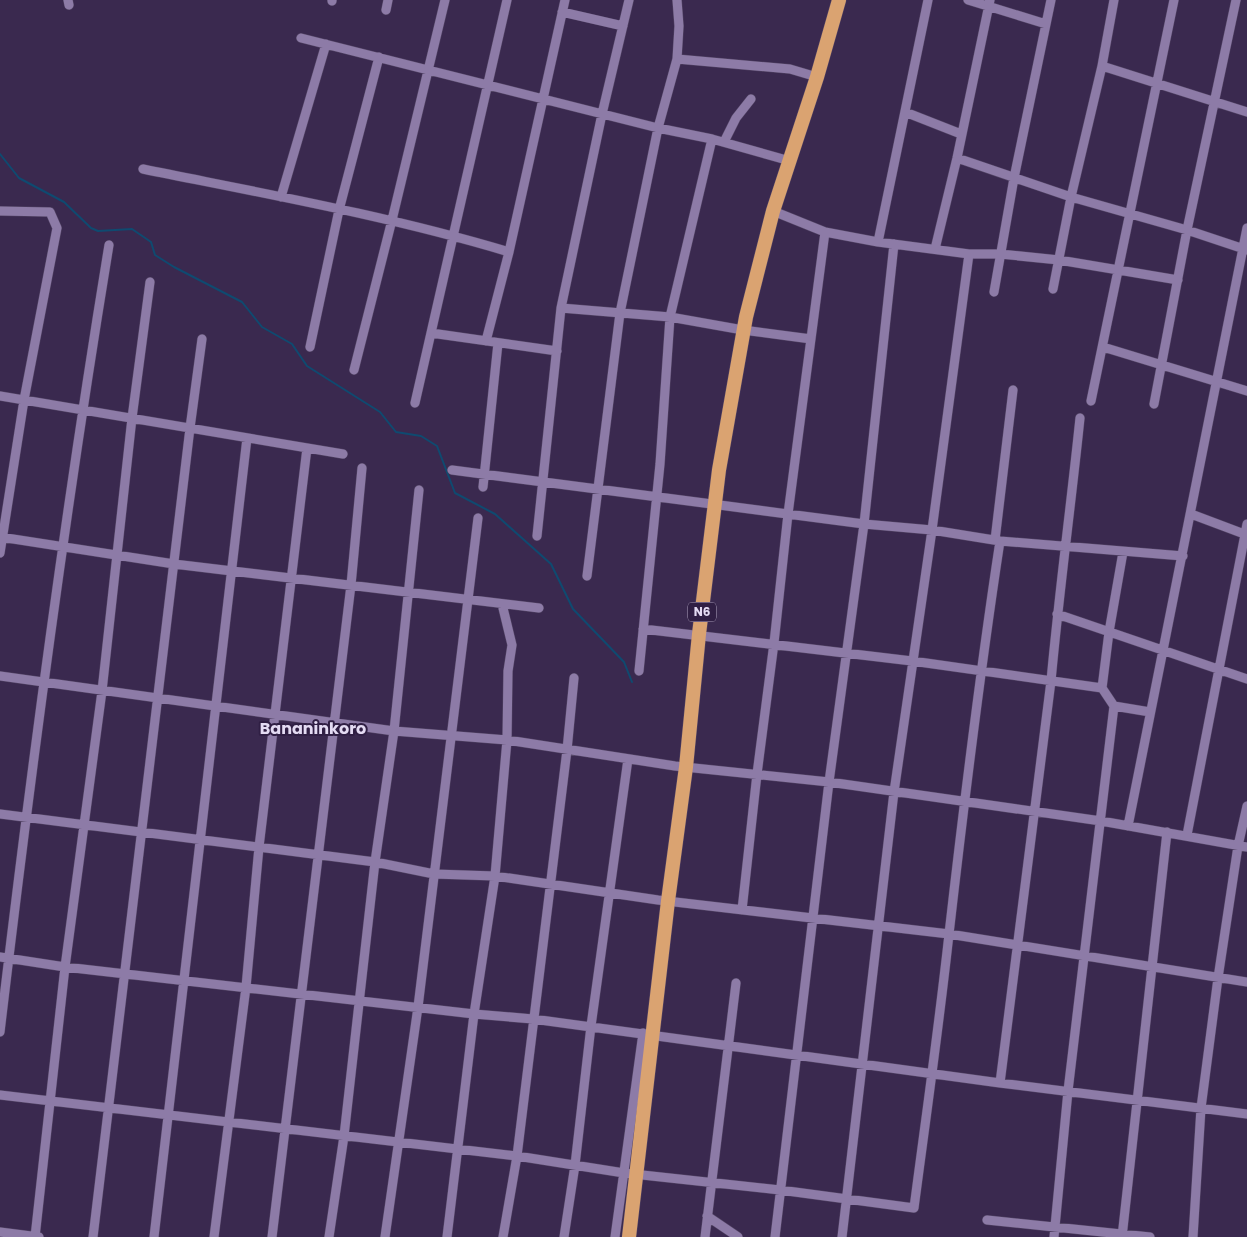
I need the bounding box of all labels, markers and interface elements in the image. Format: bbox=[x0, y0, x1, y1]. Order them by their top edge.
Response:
road number: N6 bbox=[688, 602, 716, 622]
district label: Bananinkoro bbox=[260, 717, 366, 740]

